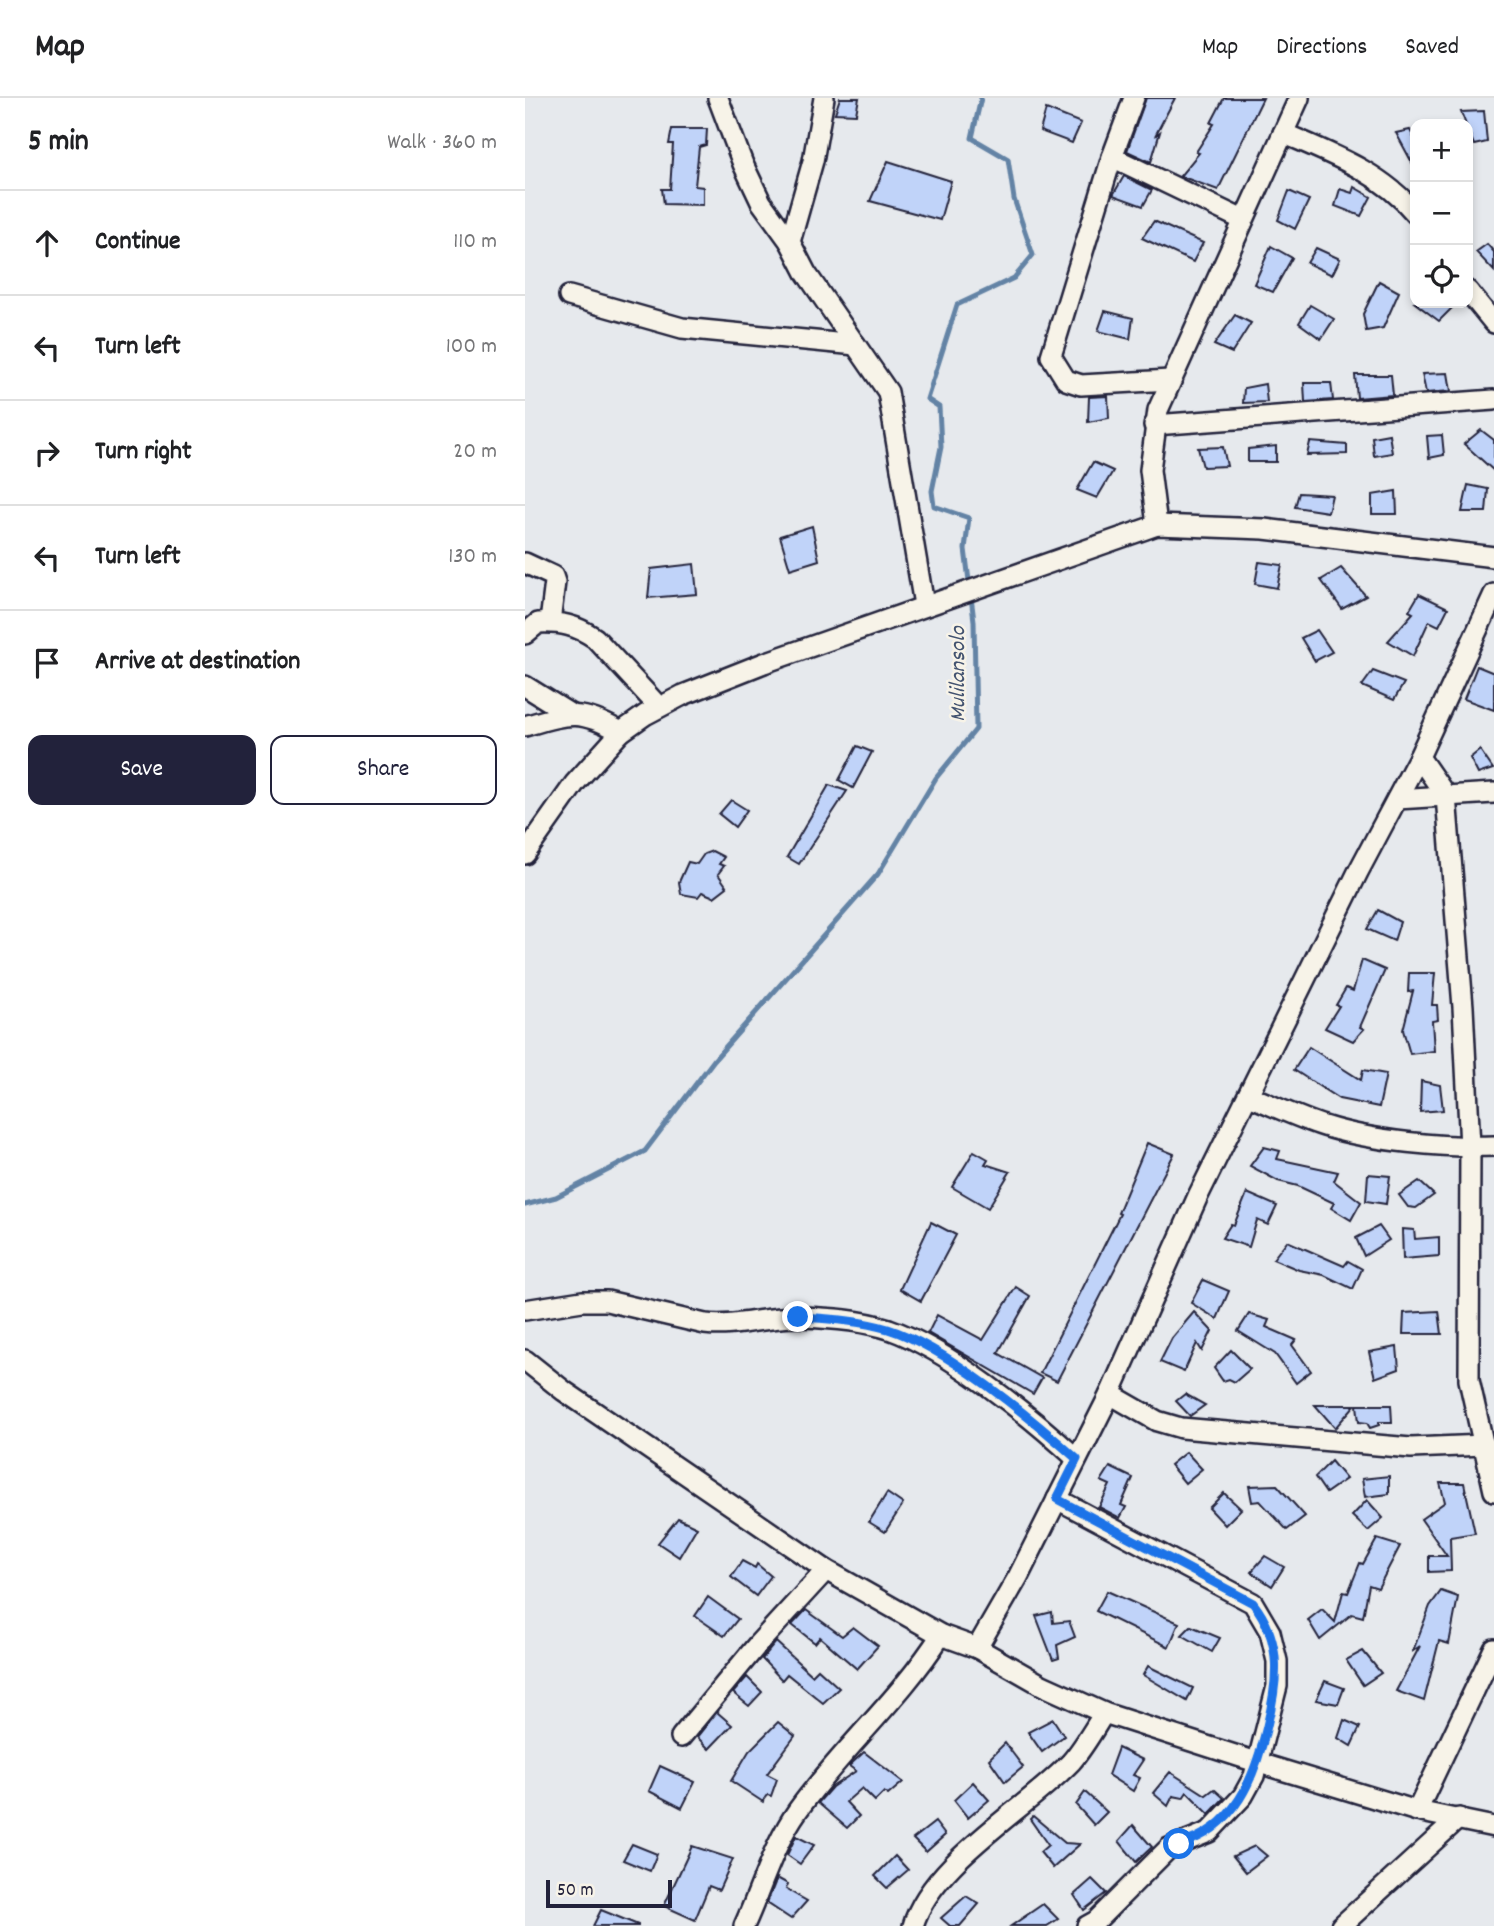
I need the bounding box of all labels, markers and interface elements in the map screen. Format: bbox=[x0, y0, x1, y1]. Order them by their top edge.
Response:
text: Map bbox=[35, 25, 85, 72]
text: Map bbox=[1202, 31, 1238, 65]
text: Directions bbox=[1276, 31, 1367, 65]
text: Saved bbox=[1405, 31, 1459, 65]
map controls bbox=[1410, 119, 1473, 308]
button: + bbox=[1410, 119, 1473, 182]
text: 5 min bbox=[28, 122, 89, 165]
text: Walk · 360 m bbox=[387, 127, 497, 160]
button: − bbox=[1410, 182, 1473, 245]
icon: ahead bbox=[28, 224, 66, 262]
text: Continue bbox=[95, 224, 180, 261]
text: 110 m bbox=[453, 226, 497, 259]
button: locate bbox=[1410, 245, 1473, 308]
icon: left bbox=[28, 329, 66, 367]
text: Turn left bbox=[95, 329, 181, 366]
text: 100 m bbox=[446, 331, 497, 364]
icon: right bbox=[28, 434, 66, 472]
text: Turn right bbox=[95, 434, 192, 471]
text: 20 m bbox=[453, 436, 497, 469]
icon: left bbox=[28, 539, 66, 577]
text: Turn left bbox=[95, 539, 181, 576]
text: 130 m bbox=[448, 541, 497, 574]
water label: Mulilansolo bbox=[943, 624, 976, 722]
icon: arrive bbox=[28, 644, 66, 682]
text: Arrive at destination bbox=[95, 644, 300, 681]
button: Save bbox=[28, 735, 256, 805]
button: Share bbox=[270, 735, 497, 805]
route end bbox=[782, 1301, 813, 1332]
route start bbox=[1163, 1828, 1194, 1859]
scale bar bbox=[546, 1877, 672, 1909]
text: 50 m bbox=[557, 1878, 594, 1905]

